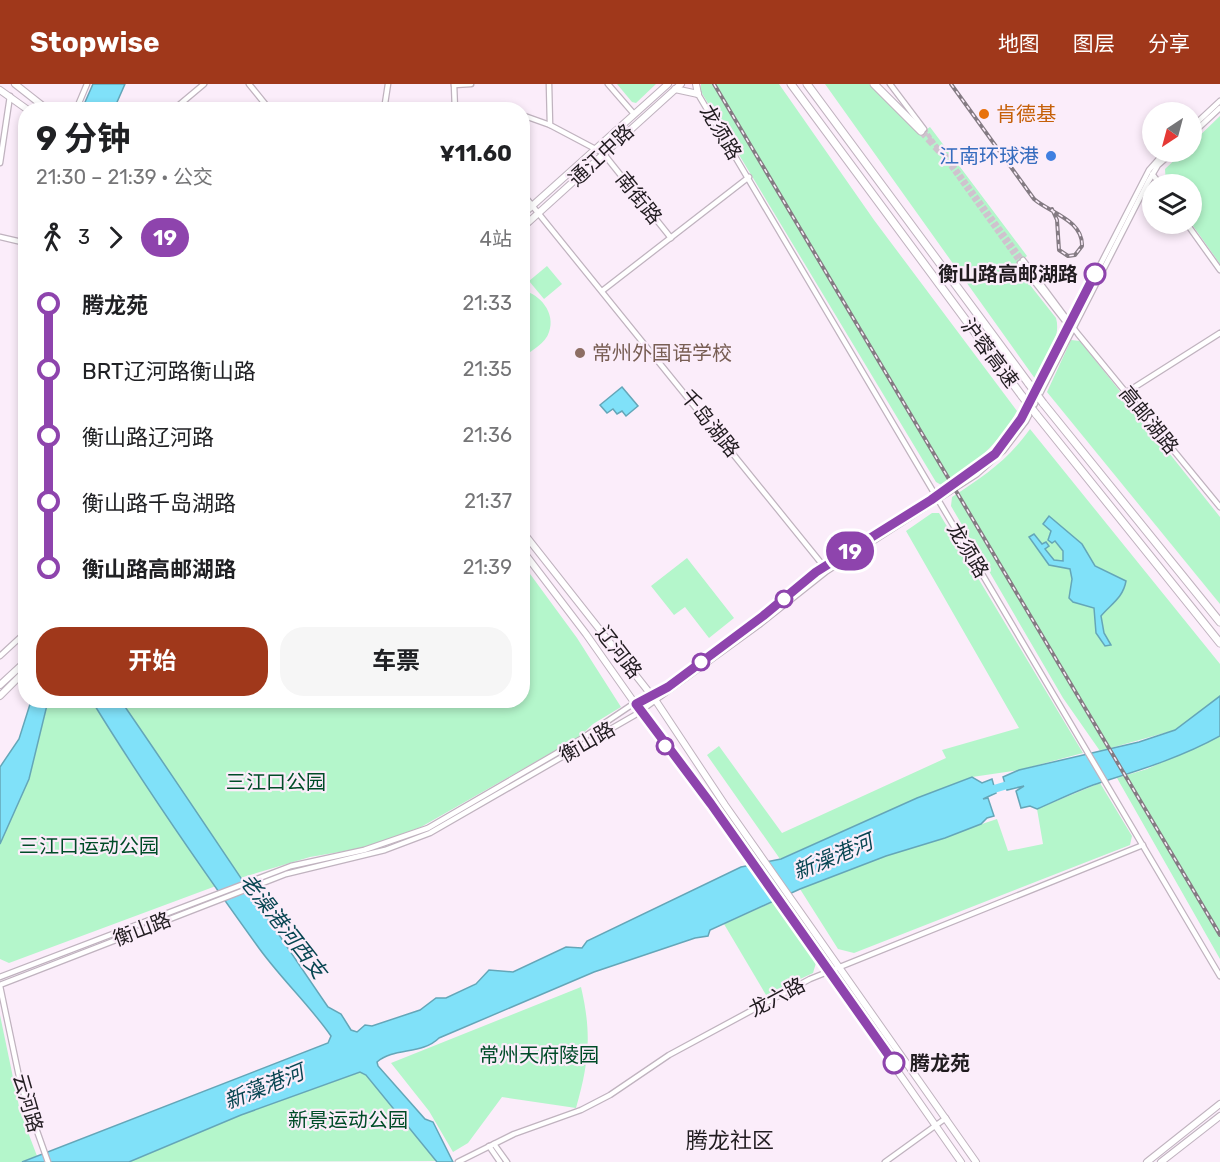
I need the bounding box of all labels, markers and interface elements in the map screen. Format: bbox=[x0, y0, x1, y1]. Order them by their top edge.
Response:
text: Stopwise bbox=[30, 26, 160, 59]
text: 地图 bbox=[998, 31, 1040, 56]
text: 图层 bbox=[1073, 31, 1115, 56]
text: 分享 bbox=[1148, 31, 1190, 56]
street label: 龙须路 bbox=[695, 100, 747, 164]
place label: 肯德基 bbox=[996, 102, 1056, 126]
north arrow bbox=[1142, 102, 1202, 162]
map controls bbox=[1142, 102, 1202, 234]
marker: 肯德基 bbox=[977, 107, 991, 121]
text: 9 分钟 bbox=[36, 119, 130, 158]
street label: 通江中路 bbox=[564, 119, 638, 191]
text: ¥11.60 bbox=[440, 140, 512, 167]
place label: 江南环球港 bbox=[939, 144, 1039, 168]
marker: 江南环球港 bbox=[1044, 149, 1058, 163]
text: 21:30 – 21:39 · 公交 bbox=[36, 165, 213, 189]
street label: 南街路 bbox=[611, 167, 667, 229]
button: layers bbox=[1142, 174, 1202, 234]
icon: walk bbox=[36, 221, 69, 254]
icon: forward bbox=[99, 221, 132, 254]
text: 3 bbox=[78, 225, 90, 249]
text: 19 bbox=[153, 225, 177, 250]
text: 4站 bbox=[480, 227, 512, 251]
place label: 衡山路高邮湖路 bbox=[938, 262, 1078, 286]
marker: 衡山路高邮湖路 bbox=[1084, 263, 1106, 285]
text: 21:33 bbox=[463, 291, 512, 315]
text: 腾龙苑 bbox=[82, 292, 148, 319]
street label: 沪蓉高速 bbox=[956, 314, 1024, 392]
place label: 常州外国语学校 bbox=[592, 341, 732, 365]
marker: 常州外国语学校 bbox=[573, 346, 587, 360]
text: 21:35 bbox=[463, 357, 512, 381]
text: BRT辽河路衡山路 bbox=[82, 358, 256, 385]
street label: 高邮湖路 bbox=[1115, 381, 1183, 459]
street label: 千岛湖路 bbox=[676, 384, 744, 462]
text: 21:36 bbox=[463, 423, 512, 447]
text: 衡山路辽河路 bbox=[82, 424, 214, 451]
text: 21:37 bbox=[464, 489, 512, 513]
text: 衡山路千岛湖路 bbox=[82, 490, 236, 517]
street label: 龙须路 bbox=[942, 518, 994, 582]
line badge: 19 bbox=[823, 532, 877, 570]
text: 19 bbox=[838, 539, 862, 564]
text: 21:39 bbox=[463, 555, 512, 579]
text: 衡山路高邮湖路 bbox=[82, 556, 236, 583]
unlabelled marker bbox=[775, 590, 793, 608]
street label: 辽河路 bbox=[591, 621, 647, 683]
button: 开始 bbox=[36, 627, 268, 696]
button: 车票 bbox=[280, 627, 512, 696]
unlabelled marker bbox=[692, 653, 710, 671]
street label: 衡山路 bbox=[555, 717, 619, 767]
unlabelled marker bbox=[656, 737, 674, 755]
park label: 三江口公园 bbox=[226, 770, 326, 794]
water label: 新澡港河 bbox=[789, 827, 880, 884]
park label: 三江口运动公园 bbox=[19, 834, 159, 858]
water label: 老澡港河西支 bbox=[235, 868, 333, 985]
street label: 衡山路 bbox=[110, 907, 174, 951]
street label: 龙六路 bbox=[745, 972, 809, 1022]
park label: 常州天府陵园 bbox=[479, 1043, 599, 1067]
place label: 腾龙苑 bbox=[910, 1051, 970, 1075]
marker: 腾龙苑 bbox=[883, 1052, 905, 1074]
water label: 新藻港河 bbox=[220, 1058, 311, 1114]
street label: 云河路 bbox=[8, 1071, 48, 1135]
park label: 新景运动公园 bbox=[288, 1108, 408, 1132]
district label: 腾龙社区 bbox=[686, 1127, 774, 1154]

